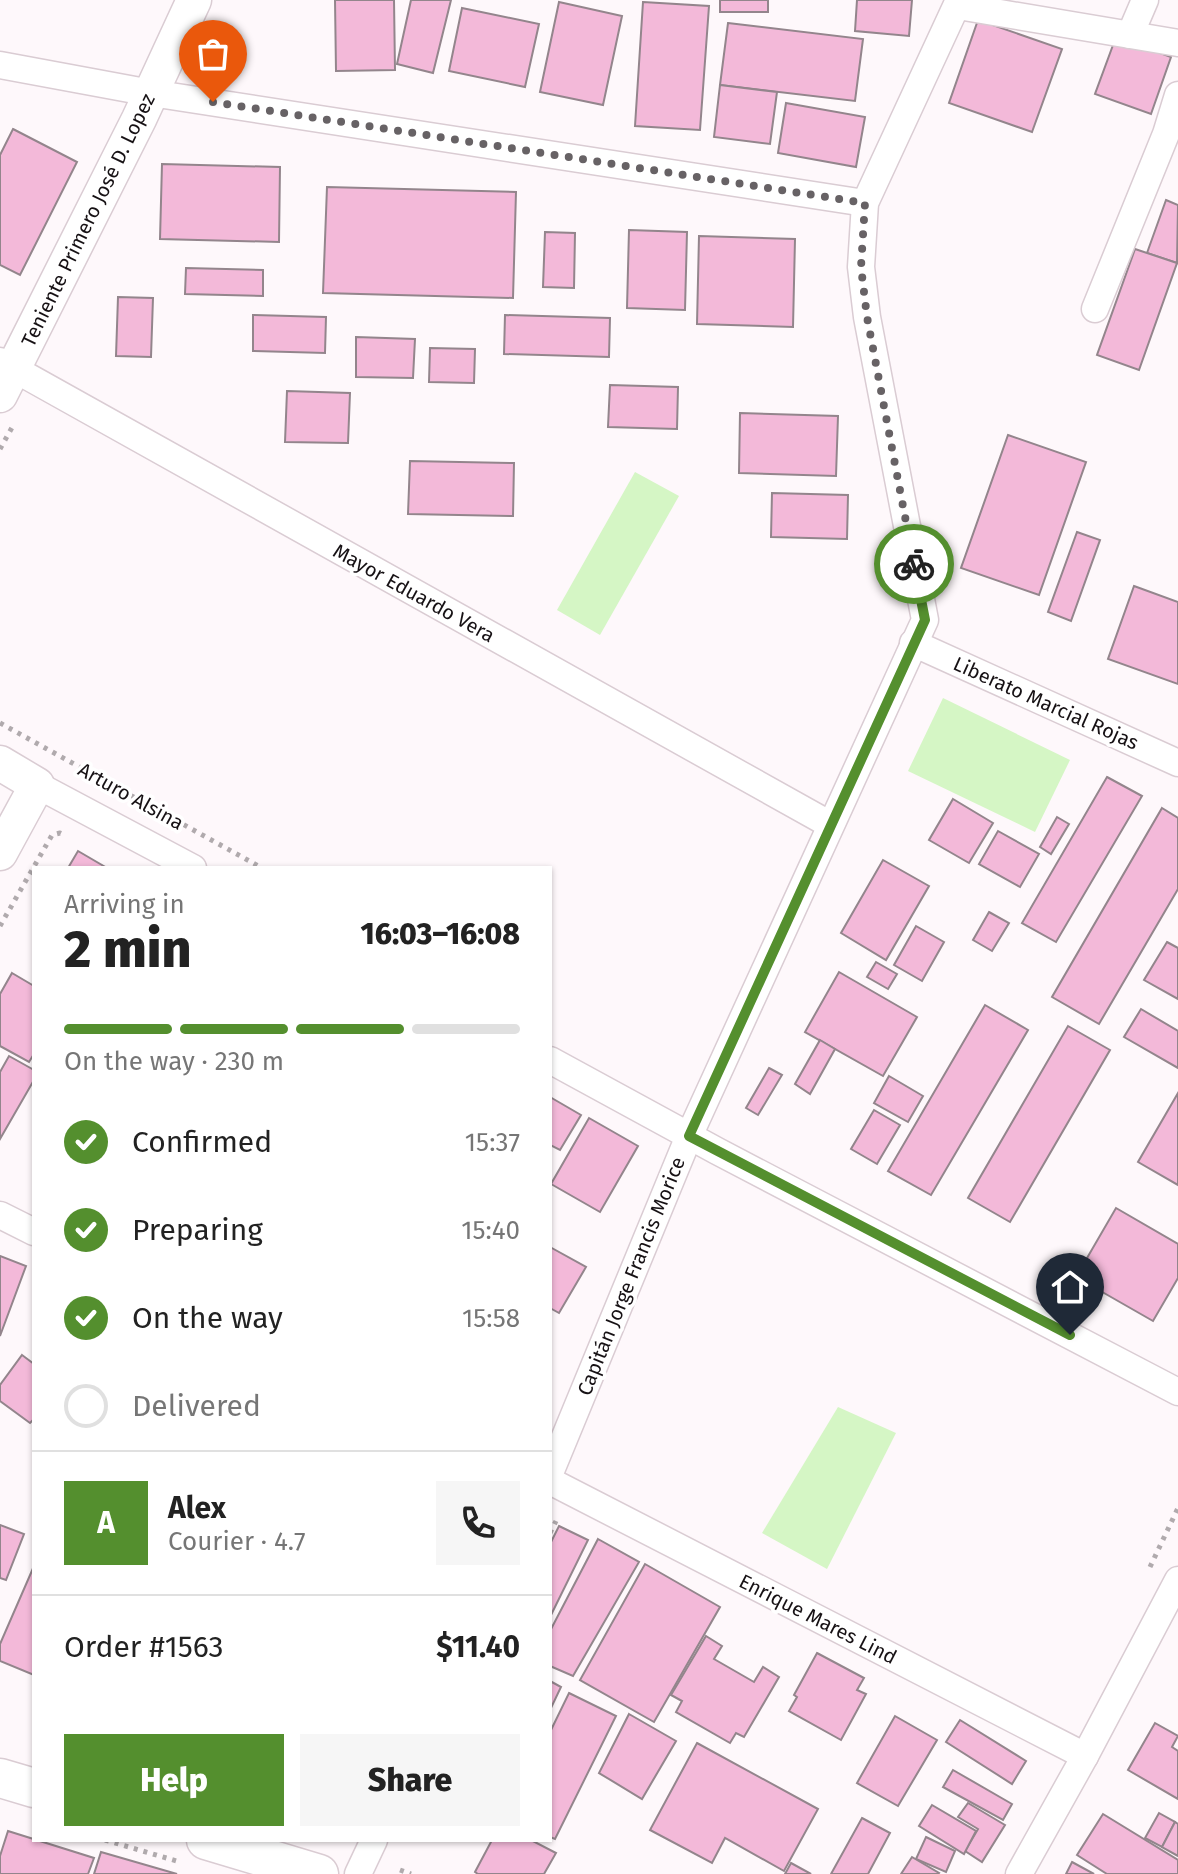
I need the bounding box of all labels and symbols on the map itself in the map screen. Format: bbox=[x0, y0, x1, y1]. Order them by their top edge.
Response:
pin bbox=[179, 20, 247, 102]
street label: Teniente Primero José D. Lopez bbox=[16, 89, 160, 350]
courier bbox=[874, 524, 954, 604]
street label: Mayor Eduardo Vera bbox=[329, 539, 499, 647]
street label: Liberato Marcial Rojas bbox=[950, 651, 1142, 755]
street label: Arturo Alsina bbox=[74, 757, 188, 835]
street label: Capitán Jorge Francis Morice bbox=[572, 1153, 690, 1399]
pin bbox=[1036, 1253, 1104, 1335]
street label: Enrique Mares Lind bbox=[735, 1569, 901, 1669]

